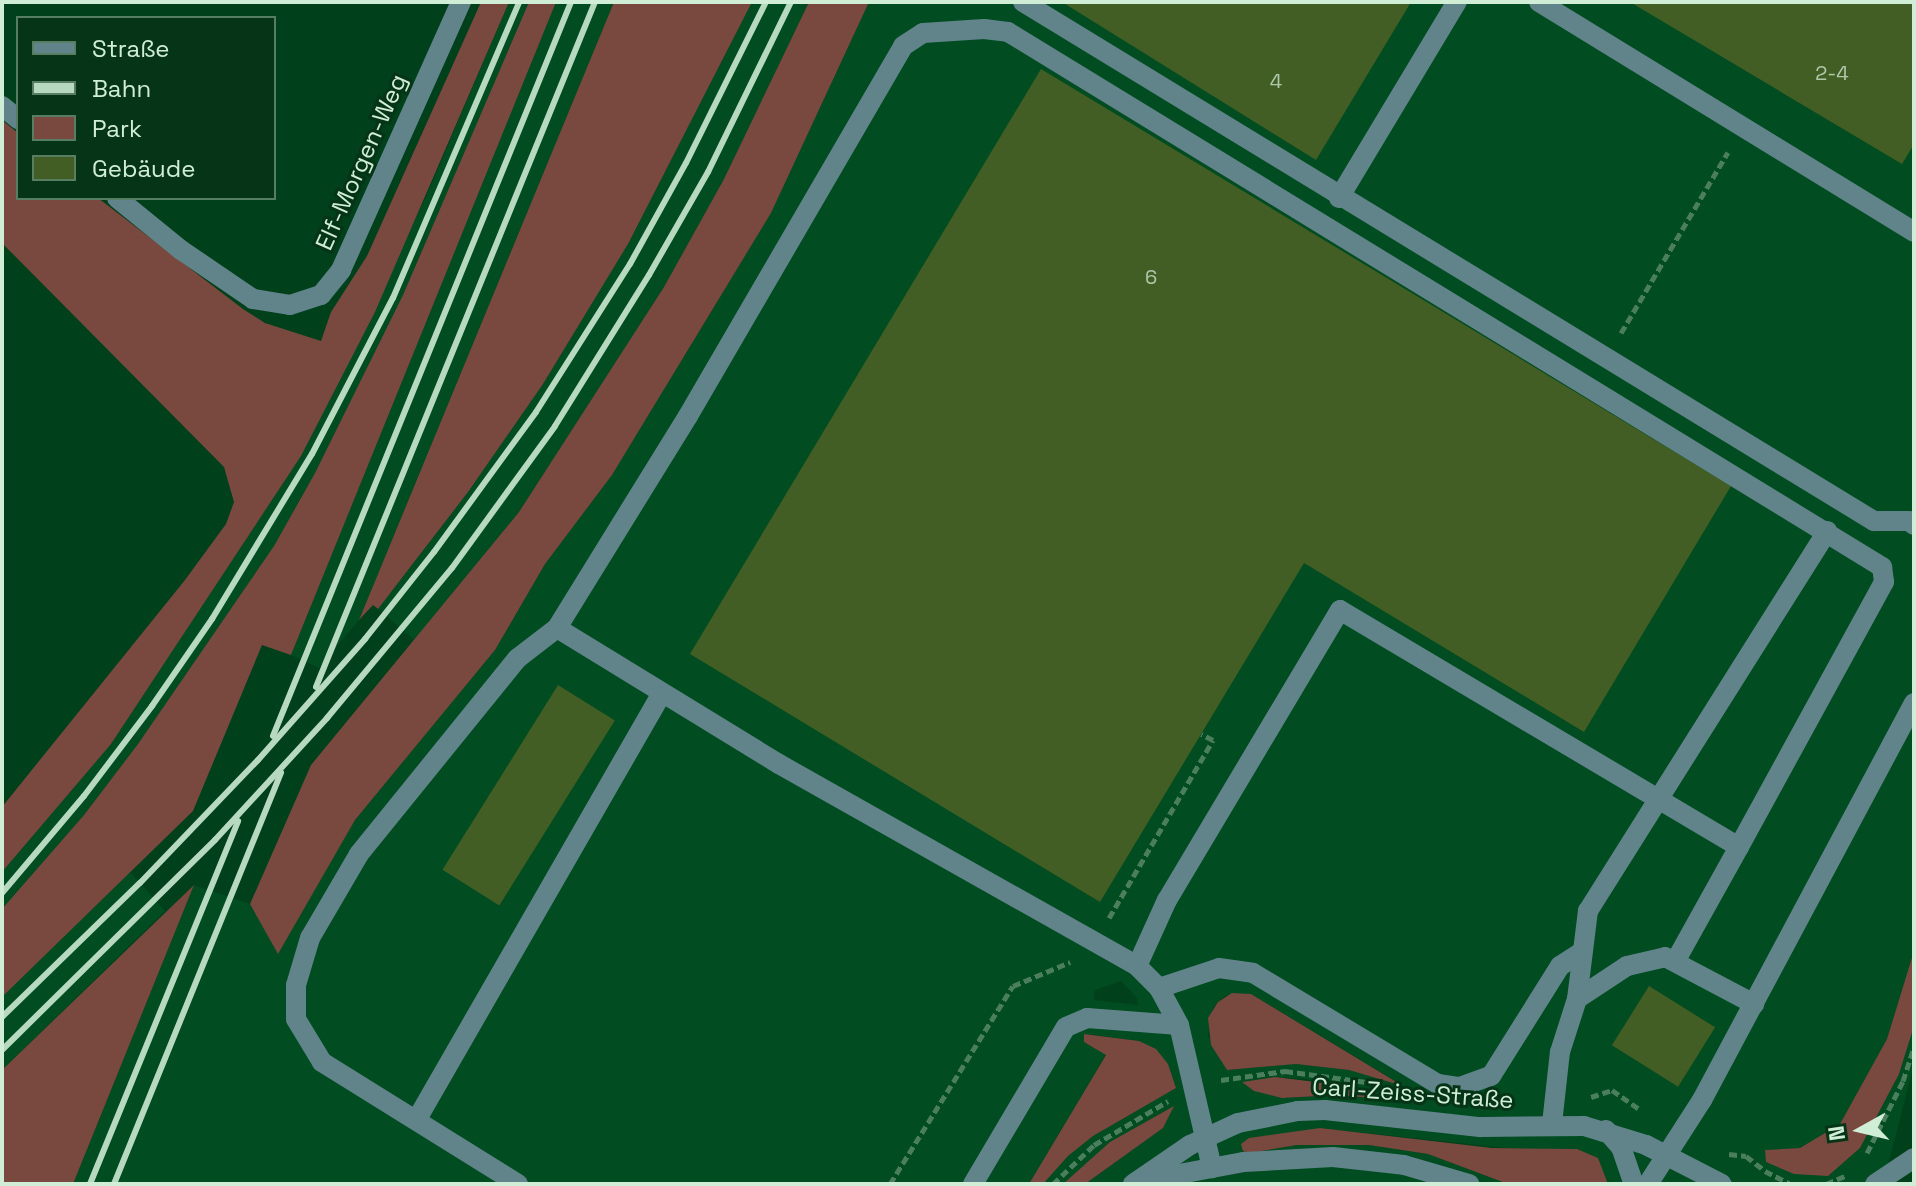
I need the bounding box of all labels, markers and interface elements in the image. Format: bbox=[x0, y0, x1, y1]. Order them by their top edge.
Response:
legend bbox=[16, 16, 276, 200]
text: Straße bbox=[92, 33, 169, 64]
house number: 2-4 bbox=[1815, 61, 1849, 85]
street label: Elf-Morgen-Weg bbox=[309, 69, 413, 255]
house number: 4 bbox=[1270, 69, 1282, 93]
text: Bahn bbox=[92, 73, 151, 104]
text: Park bbox=[92, 113, 142, 144]
text: Gebäude bbox=[92, 153, 195, 184]
house number: 6 bbox=[1145, 265, 1157, 289]
street label: Carl-Zeiss-Straße bbox=[1311, 1072, 1515, 1114]
north arrow bbox=[1820, 1090, 1900, 1170]
text: N bbox=[1821, 1124, 1851, 1143]

